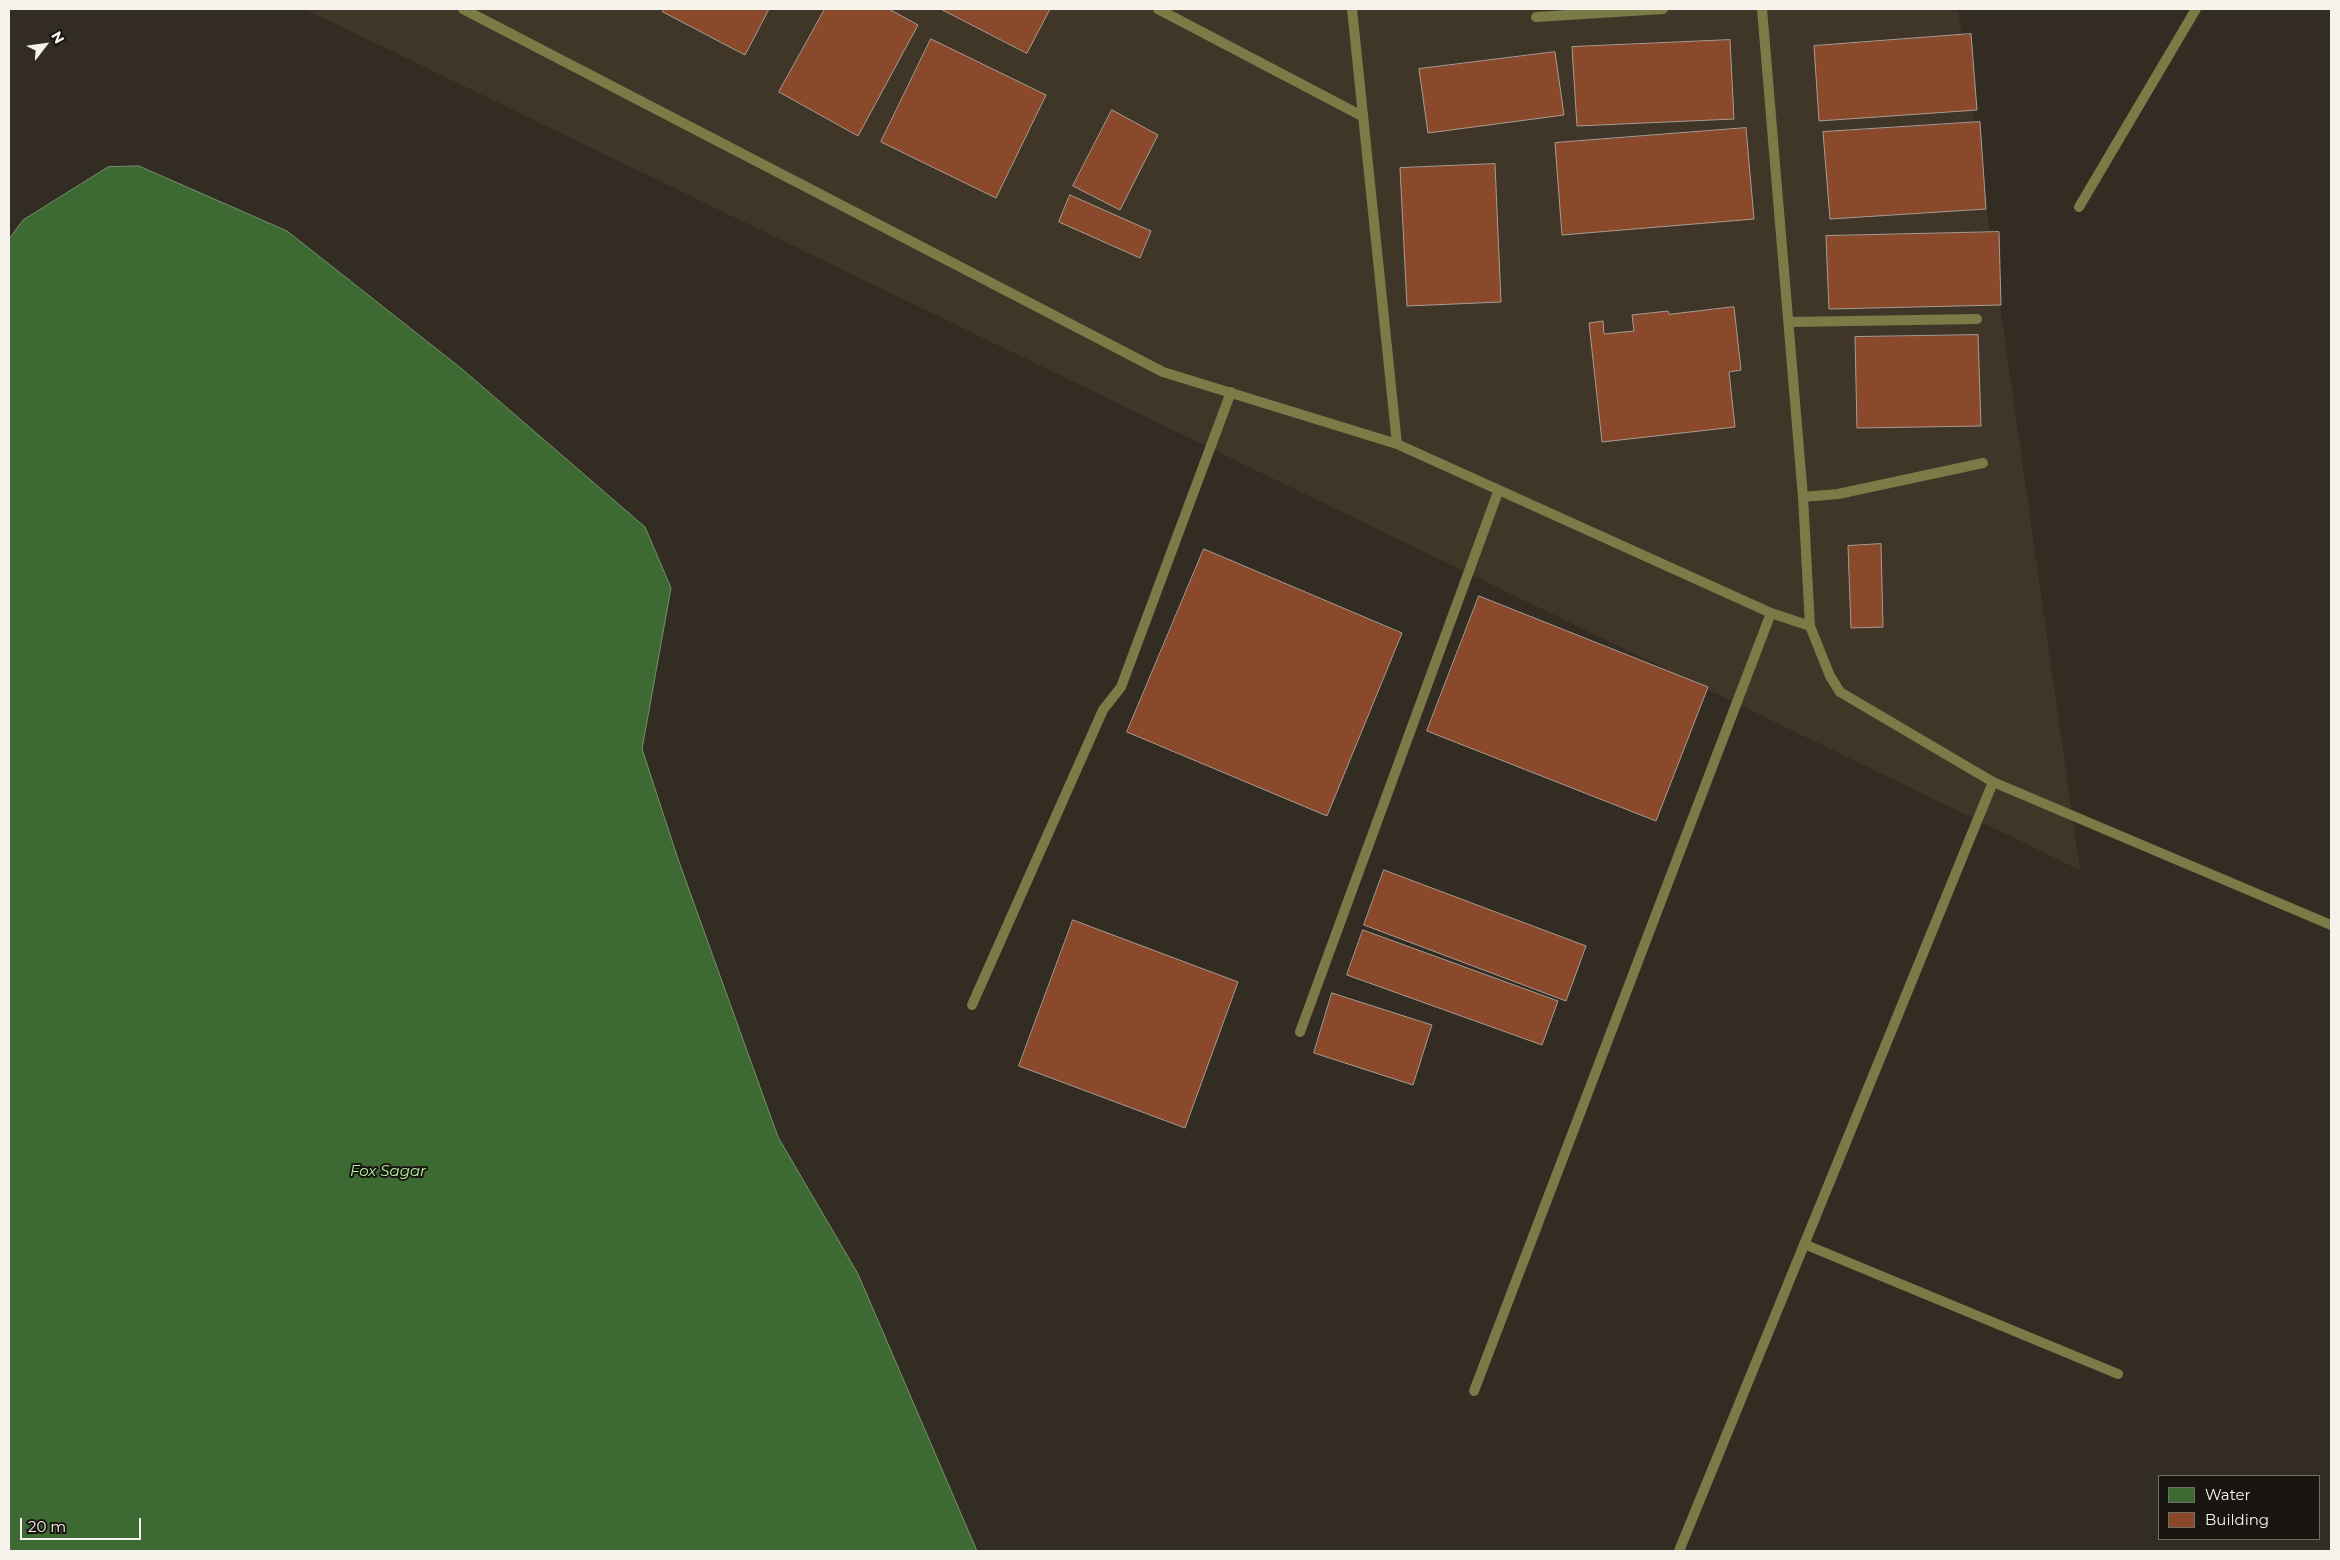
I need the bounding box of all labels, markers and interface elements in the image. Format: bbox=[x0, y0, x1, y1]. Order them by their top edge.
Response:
north arrow bbox=[20, 20, 70, 70]
text: N bbox=[47, 28, 69, 47]
water label: Fox Sagar bbox=[350, 1163, 426, 1181]
legend bbox=[2158, 1475, 2320, 1540]
text: Water bbox=[2205, 1485, 2251, 1504]
scale bar bbox=[22, 1508, 144, 1540]
text: Building bbox=[2205, 1510, 2269, 1529]
text: 20 m bbox=[28, 1517, 66, 1536]

